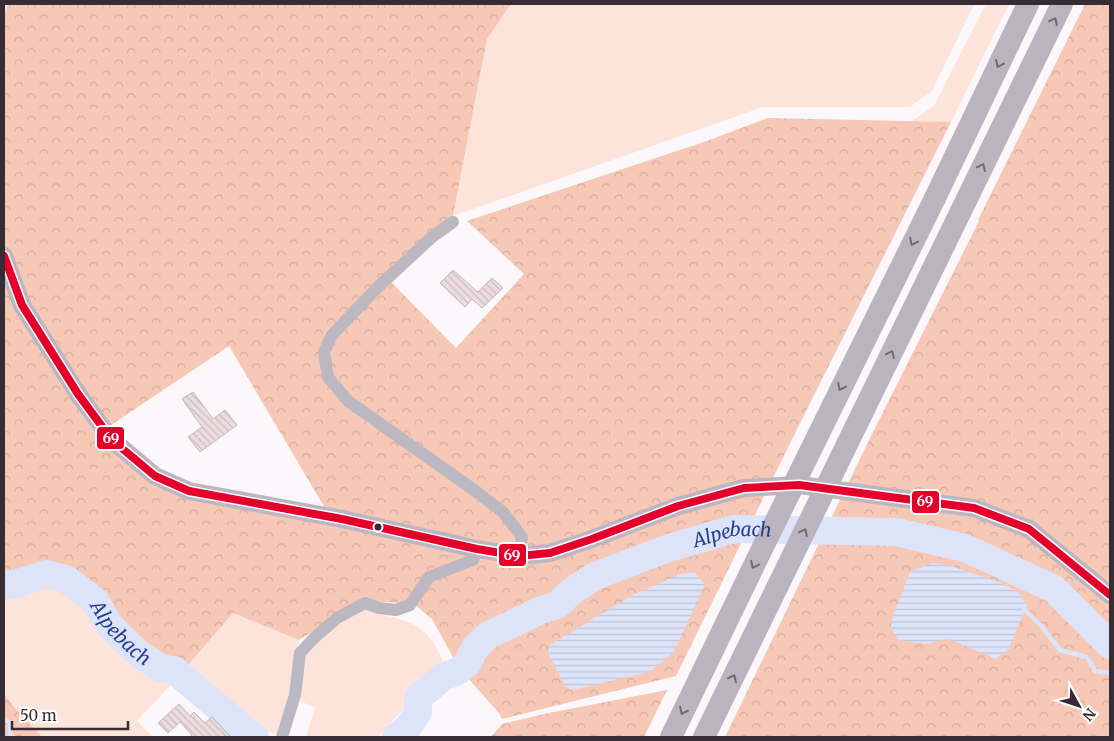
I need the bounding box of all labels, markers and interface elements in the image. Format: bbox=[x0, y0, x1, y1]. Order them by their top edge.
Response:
one-way arrow bbox=[1047, 17, 1058, 26]
one-way arrow bbox=[995, 58, 1005, 67]
one-way arrow bbox=[976, 163, 986, 172]
one-way arrow bbox=[909, 237, 919, 246]
one-way arrow bbox=[885, 350, 895, 359]
one-way arrow bbox=[837, 382, 847, 391]
line badge: 69 bbox=[96, 426, 125, 450]
text: 69 bbox=[103, 429, 119, 447]
line badge: 69 bbox=[911, 490, 940, 514]
text: 69 bbox=[917, 492, 933, 510]
water label: Alpebach bbox=[688, 517, 772, 553]
unlabelled marker bbox=[373, 522, 383, 532]
one-way arrow bbox=[798, 528, 808, 537]
line badge: 69 bbox=[498, 543, 527, 567]
text: 69 bbox=[504, 546, 520, 564]
one-way arrow bbox=[750, 559, 760, 568]
water label: Alpebach bbox=[84, 594, 155, 671]
one-way arrow bbox=[727, 674, 737, 683]
north arrow bbox=[1054, 681, 1104, 731]
scale bar bbox=[12, 698, 129, 730]
text: N bbox=[1079, 704, 1099, 724]
text: 50 m bbox=[20, 706, 57, 725]
one-way arrow bbox=[679, 706, 689, 715]

